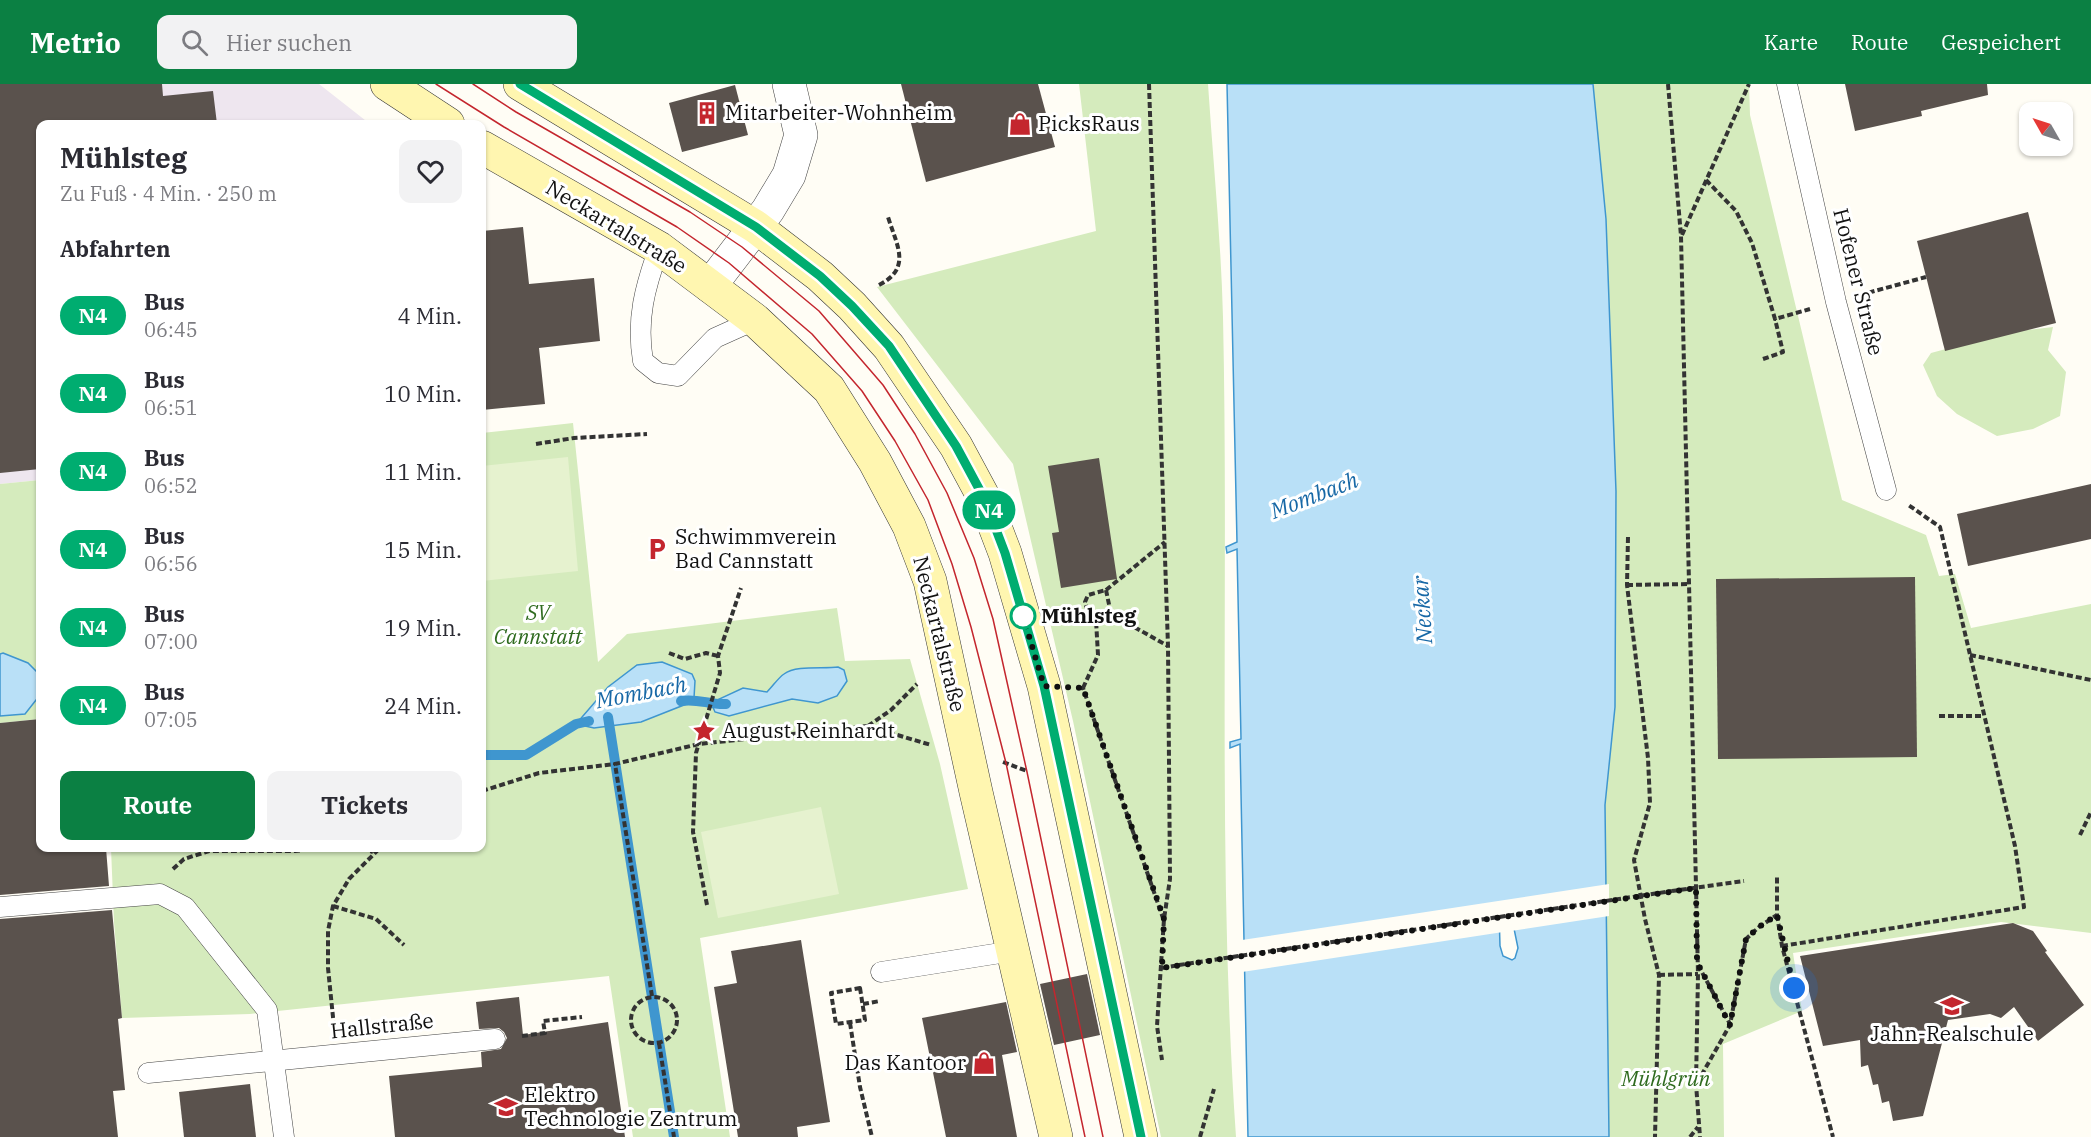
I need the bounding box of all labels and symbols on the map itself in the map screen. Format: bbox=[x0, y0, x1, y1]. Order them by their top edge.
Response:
place label: Mitarbeiter-Wohnheim bbox=[725, 98, 953, 126]
building icon: Mitarbeiter-Wohnheim bbox=[694, 100, 720, 126]
north arrow bbox=[2019, 102, 2073, 156]
place label: PicksRaus bbox=[1038, 109, 1140, 137]
shop icon: PicksRaus bbox=[1007, 111, 1033, 137]
street label: Neckartalstraße bbox=[541, 173, 692, 279]
street label: Hofener Straße bbox=[1827, 205, 1891, 358]
water label: Mombach bbox=[1265, 465, 1362, 525]
line badge: N4 bbox=[962, 490, 1016, 530]
place label: Schwimmverein Bad Cannstatt bbox=[675, 522, 837, 574]
parking icon: Schwimmverein Bad Cannstatt bbox=[644, 536, 670, 562]
street label: Neckartalstraße bbox=[907, 553, 973, 715]
water label: Neckar bbox=[1405, 574, 1438, 646]
park label: SV Cannstatt bbox=[494, 598, 583, 650]
place label: Mühlsteg bbox=[1041, 601, 1137, 629]
marker: Mühlsteg bbox=[1010, 603, 1036, 629]
water label: Mombach bbox=[592, 669, 689, 715]
place label: August Reinhardt bbox=[722, 716, 895, 744]
place icon: August Reinhardt bbox=[691, 718, 717, 744]
your location bbox=[1779, 973, 1809, 1003]
school or university icon: Jahn-Realschule bbox=[1939, 993, 1965, 1019]
street label: Hallstraße bbox=[329, 1006, 435, 1044]
place label: Jahn-Realschule bbox=[1870, 1019, 2034, 1047]
place label: Das Kantoor bbox=[845, 1048, 967, 1076]
shop icon: Das Kantoor bbox=[971, 1050, 997, 1076]
park label: Mühlgrün bbox=[1620, 1064, 1711, 1092]
place label: Elektro Technologie Zentrum bbox=[524, 1080, 738, 1132]
school or university icon: Elektro Technologie Zentrum bbox=[493, 1094, 519, 1120]

